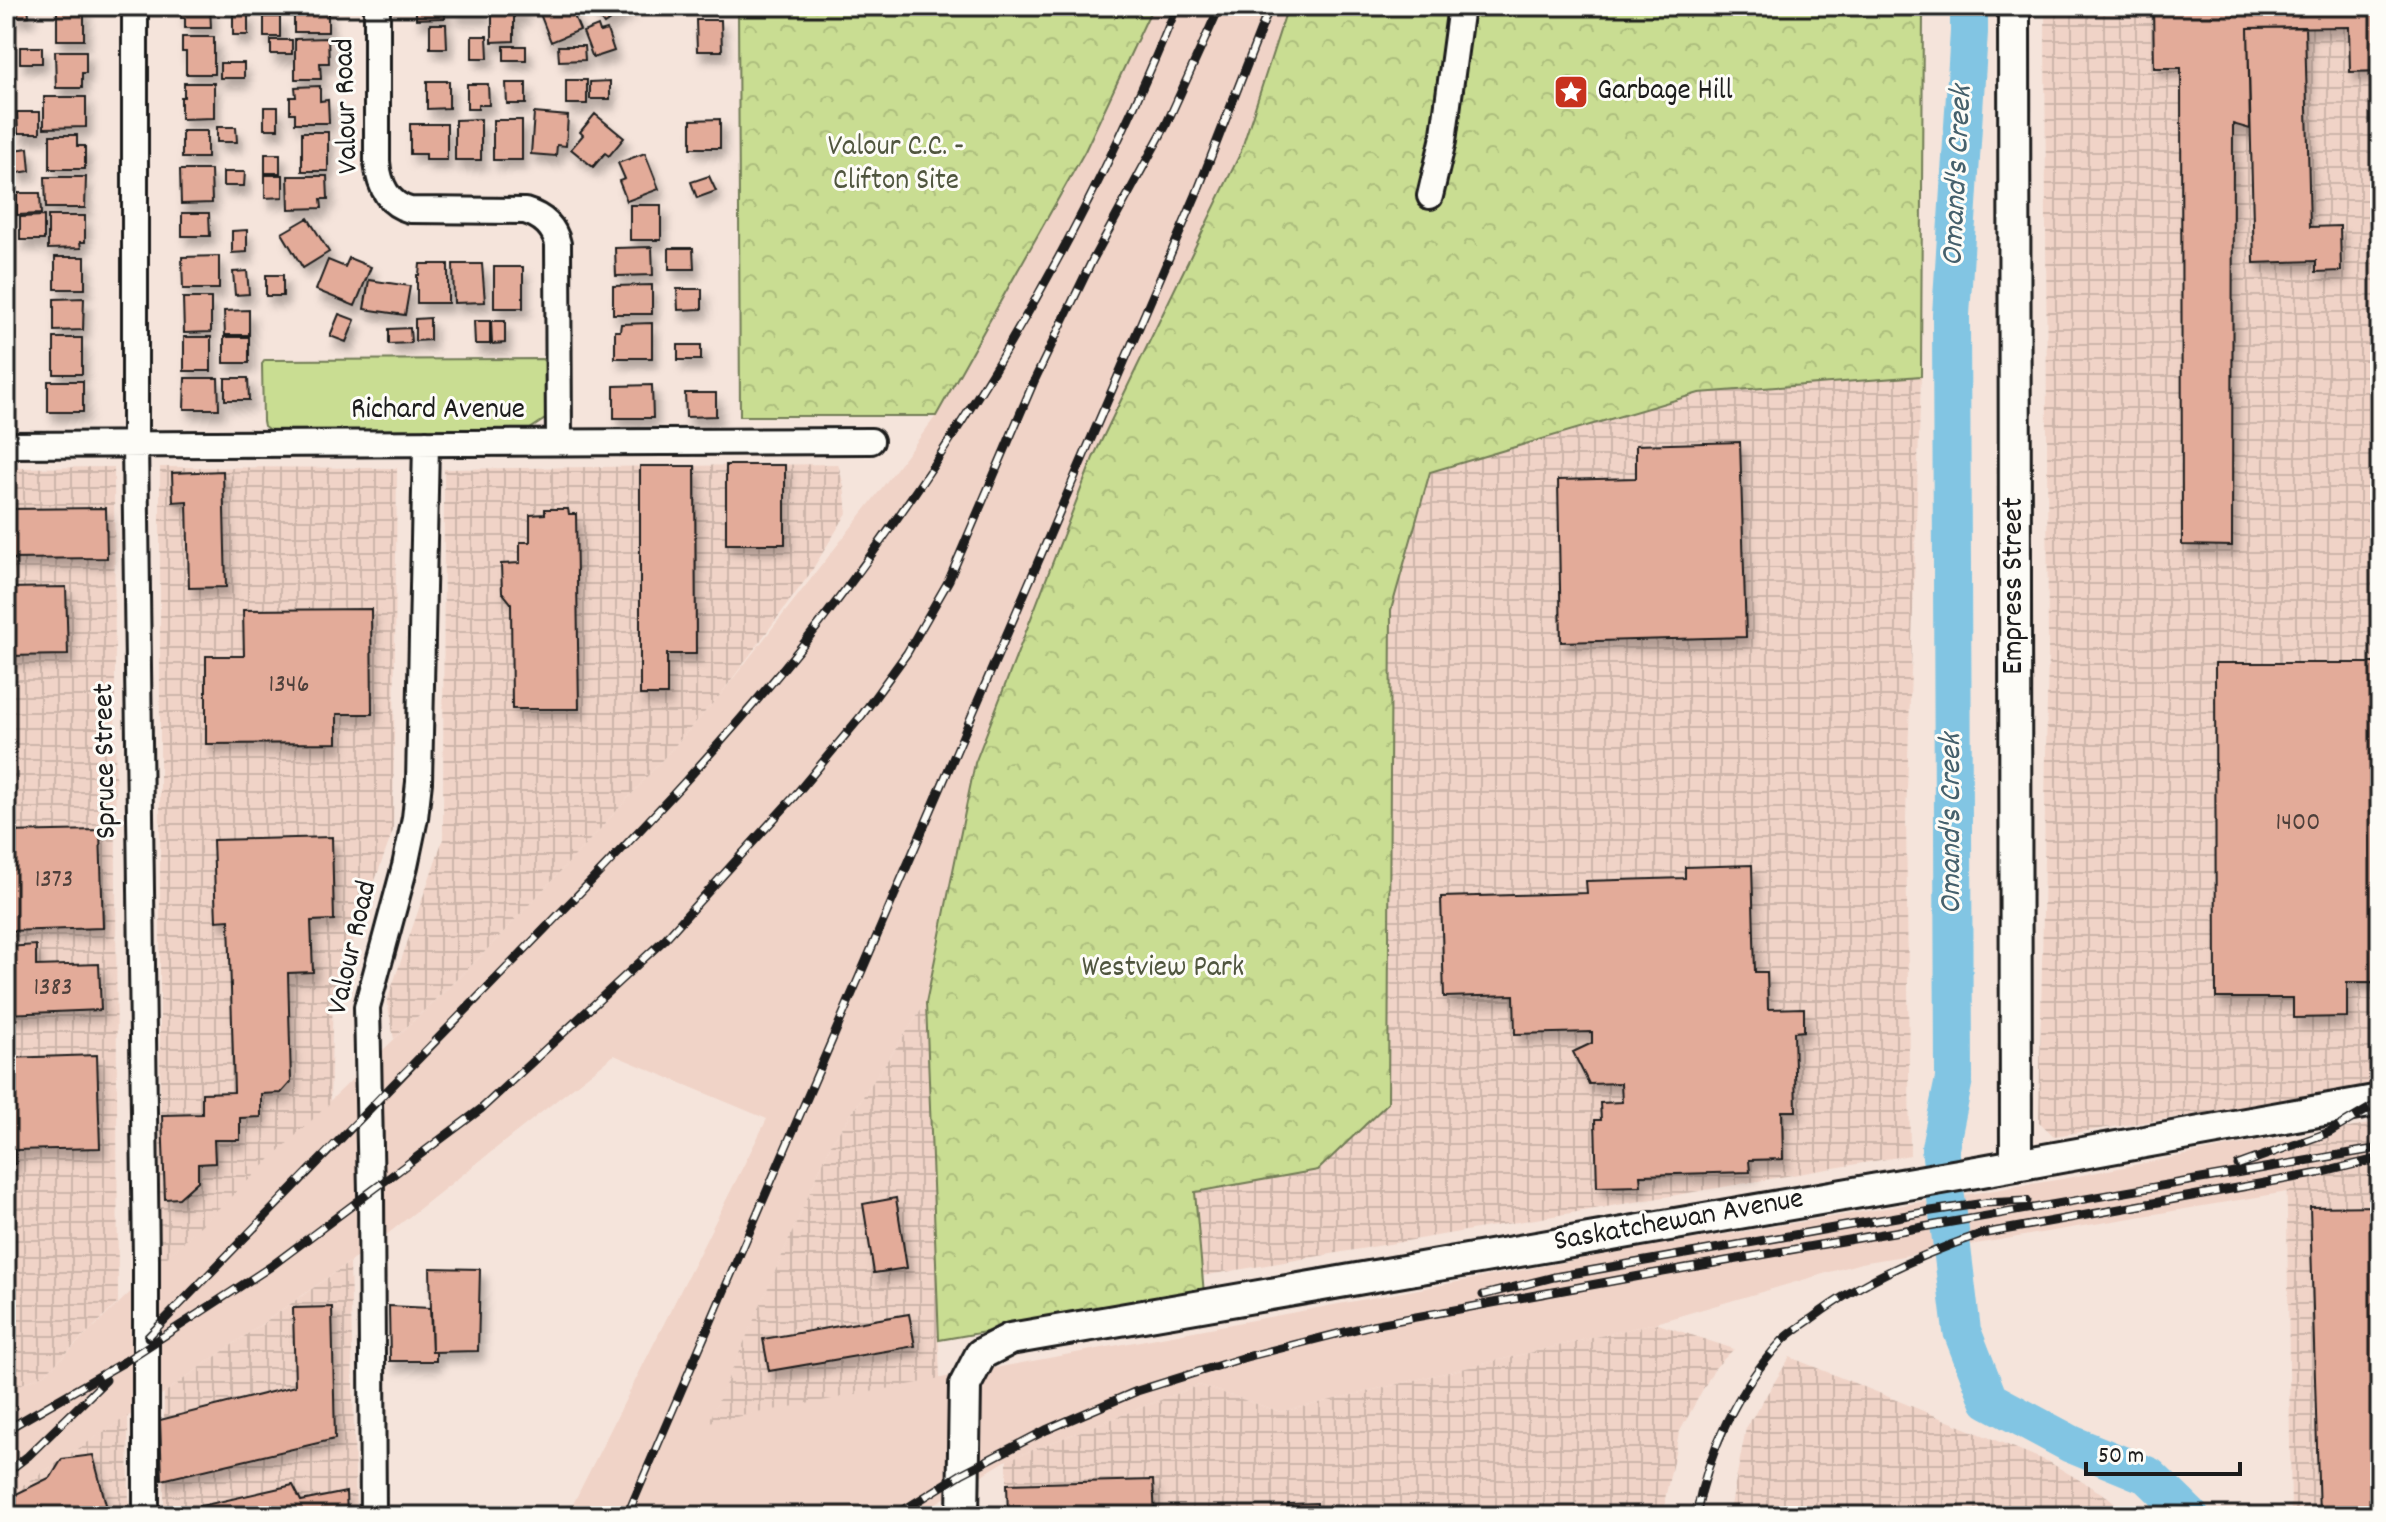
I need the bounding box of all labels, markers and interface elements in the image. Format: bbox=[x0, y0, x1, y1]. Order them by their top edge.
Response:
street label: Valour Road bbox=[324, 37, 372, 175]
place label: Garbage Hill bbox=[1597, 71, 1733, 114]
place icon: Garbage Hill bbox=[1552, 73, 1590, 111]
water label: Omand's Creek bbox=[1931, 81, 1987, 268]
park label: Valour C.C. - Clifton Site bbox=[828, 127, 964, 204]
street label: Richard Avenue bbox=[351, 390, 525, 433]
street label: Empress Street bbox=[1994, 497, 2037, 675]
house number: 1346 bbox=[269, 667, 309, 704]
street label: Spruce Street bbox=[84, 683, 130, 839]
water label: Omand's Creek bbox=[1930, 731, 1976, 915]
house number: 1400 bbox=[2276, 805, 2320, 842]
house number: 1373 bbox=[35, 862, 73, 899]
street label: Valour Road bbox=[318, 877, 390, 1019]
park label: Westview Park bbox=[1082, 948, 1244, 991]
house number: 1383 bbox=[33, 970, 73, 1007]
street label: Saskatchewan Avenue bbox=[1551, 1179, 1807, 1265]
scale bar bbox=[2086, 1426, 2240, 1476]
text: 50 m bbox=[2098, 1440, 2144, 1474]

